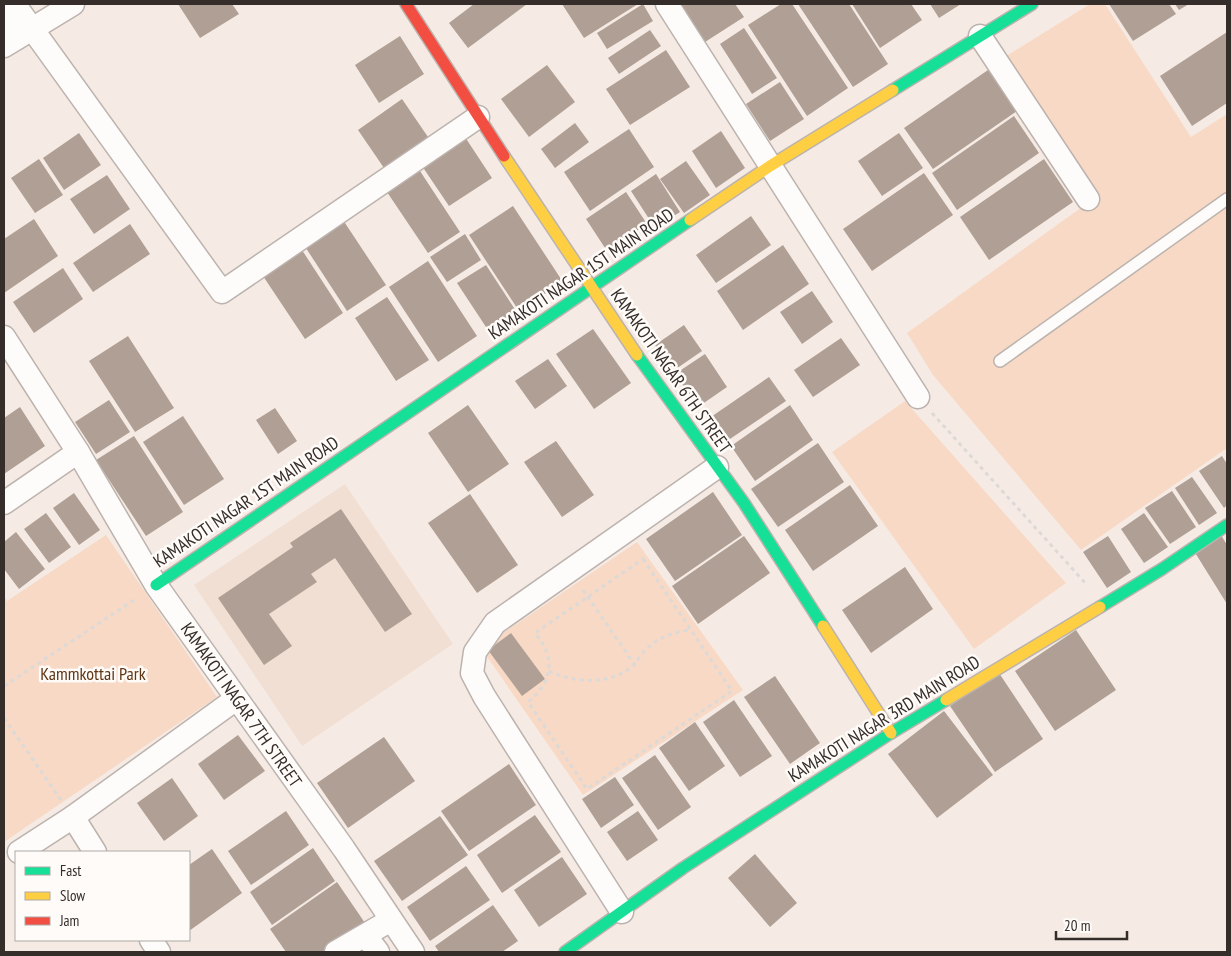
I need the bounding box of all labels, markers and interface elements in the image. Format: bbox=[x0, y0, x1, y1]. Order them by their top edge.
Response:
street label: KAMAKOTI NAGAR 1ST MAIN ROAD bbox=[484, 203, 678, 344]
street label: KAMAKOTI NAGAR 6TH STREET bbox=[606, 284, 737, 458]
street label: KAMAKOTI NAGAR 1ST MAIN ROAD bbox=[149, 431, 343, 572]
street label: KAMAKOTI NAGAR 7TH STREET bbox=[176, 618, 307, 792]
street label: KAMAKOTI NAGAR 3RD MAIN ROAD bbox=[784, 650, 984, 787]
park label: Kammkottai Park bbox=[40, 662, 146, 685]
legend bbox=[15, 851, 190, 941]
text: Fast bbox=[60, 861, 81, 880]
text: Slow bbox=[60, 886, 85, 905]
scale bar bbox=[1056, 908, 1127, 940]
text: Jam bbox=[59, 911, 79, 930]
text: 20 m bbox=[1064, 916, 1090, 935]

